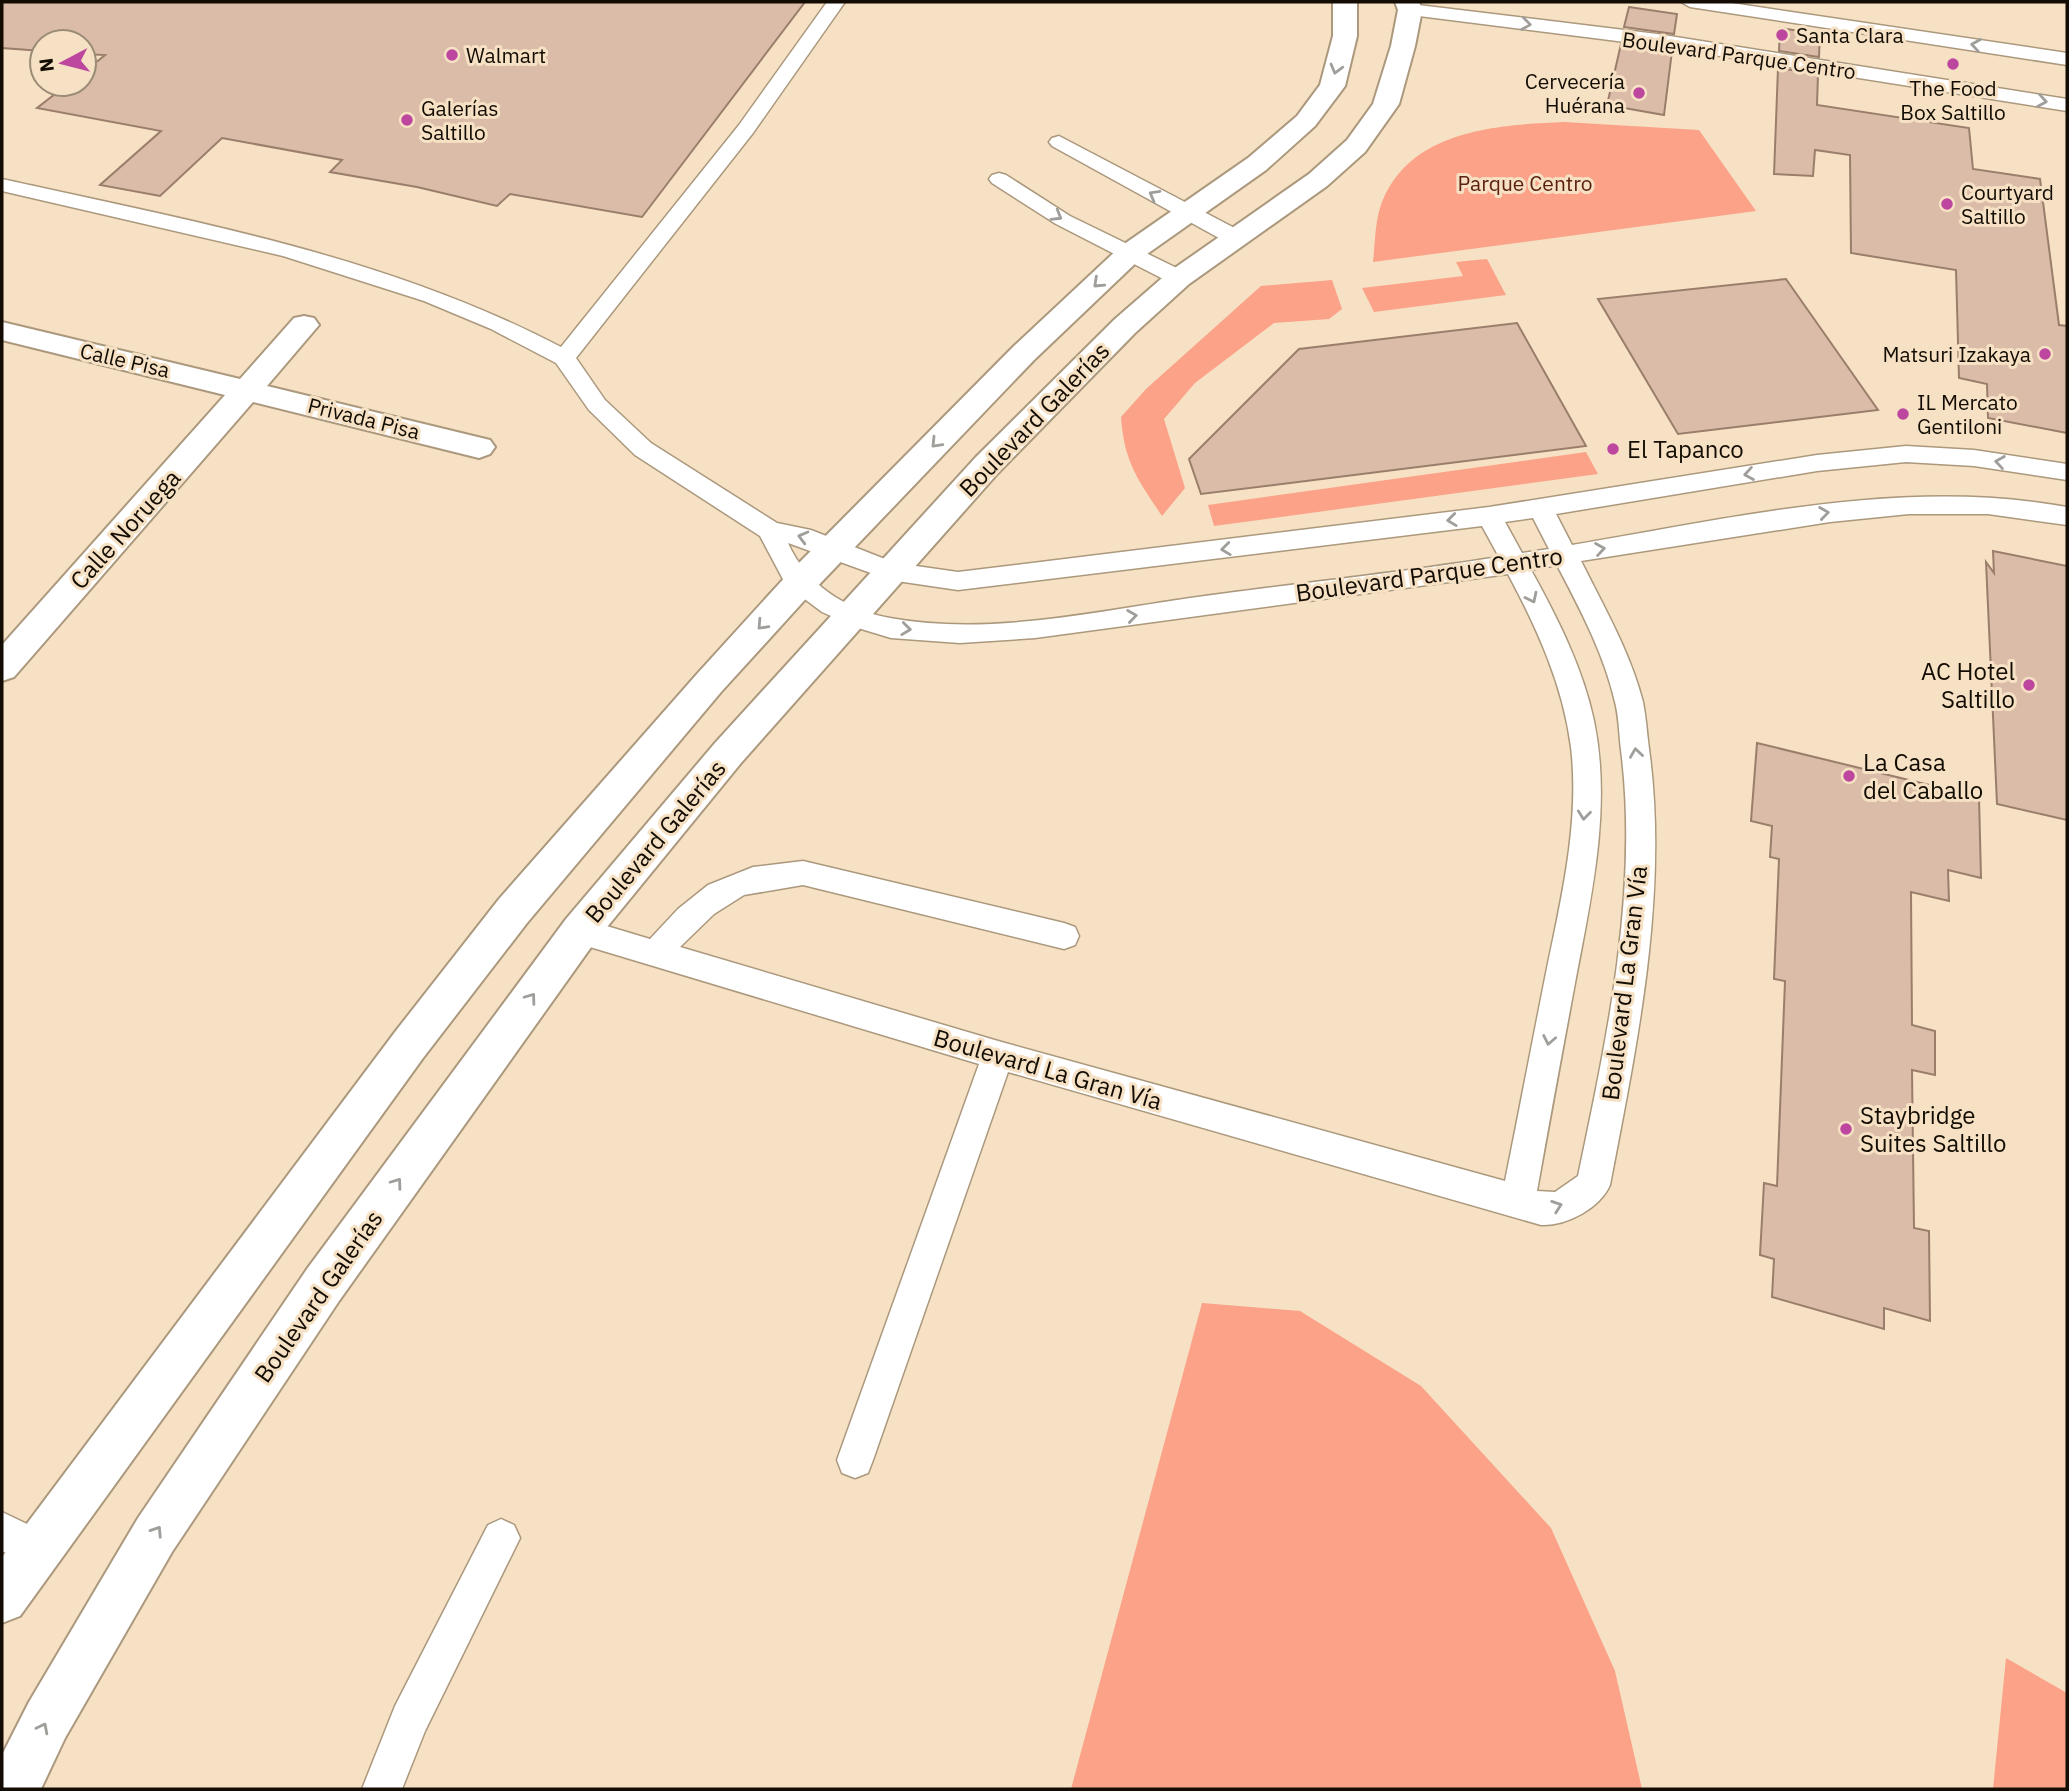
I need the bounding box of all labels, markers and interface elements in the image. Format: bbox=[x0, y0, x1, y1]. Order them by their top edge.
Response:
one-way arrow bbox=[1520, 16, 1532, 31]
place label: Santa Clara bbox=[1796, 21, 1904, 49]
street label: Boulevard Parque Centro bbox=[1620, 25, 1858, 85]
marker: Santa Clara bbox=[1774, 27, 1790, 43]
north arrow bbox=[28, 28, 98, 98]
one-way arrow bbox=[1970, 38, 1981, 53]
place label: Walmart bbox=[466, 41, 546, 69]
marker: Walmart bbox=[444, 47, 460, 63]
marker: The Food Box Saltillo bbox=[1945, 56, 1961, 72]
text: N bbox=[33, 57, 59, 73]
one-way arrow bbox=[1330, 63, 1345, 75]
place label: Cervecería Huérana bbox=[1525, 67, 1625, 119]
place label: The Food Box Saltillo bbox=[1900, 74, 2006, 126]
marker: Cervecería Huérana bbox=[1631, 85, 1647, 101]
one-way arrow bbox=[2036, 93, 2048, 108]
place label: Galerías Saltillo bbox=[421, 94, 498, 146]
marker: Galerías Saltillo bbox=[399, 112, 415, 128]
park label: Parque Centro bbox=[1457, 169, 1593, 197]
place label: Courtyard Saltillo bbox=[1961, 178, 2054, 230]
one-way arrow bbox=[1149, 190, 1162, 203]
marker: Courtyard Saltillo bbox=[1939, 196, 1955, 212]
one-way arrow bbox=[1050, 207, 1063, 220]
one-way arrow bbox=[1093, 275, 1106, 287]
street label: Boulevard Galerías bbox=[952, 335, 1116, 503]
street label: Calle Pisa bbox=[77, 336, 173, 384]
place label: Matsuri Izakaya bbox=[1882, 340, 2031, 368]
marker: Matsuri Izakaya bbox=[2037, 346, 2053, 362]
place label: IL Mercato Gentiloni bbox=[1917, 388, 2018, 440]
street label: Privada Pisa bbox=[305, 391, 423, 445]
marker: IL Mercato Gentiloni bbox=[1895, 406, 1911, 422]
place label: El Tapanco bbox=[1627, 433, 1744, 465]
one-way arrow bbox=[932, 435, 945, 448]
marker: El Tapanco bbox=[1605, 441, 1621, 457]
one-way arrow bbox=[1994, 455, 2006, 470]
street label: Calle Noruega bbox=[63, 462, 188, 596]
one-way arrow bbox=[1744, 466, 1755, 481]
one-way arrow bbox=[1819, 506, 1830, 521]
one-way arrow bbox=[1446, 513, 1458, 528]
one-way arrow bbox=[798, 531, 810, 545]
street label: Boulevard Parque Centro bbox=[1293, 539, 1565, 609]
one-way arrow bbox=[1594, 541, 1606, 556]
one-way arrow bbox=[1221, 542, 1232, 557]
one-way arrow bbox=[1523, 591, 1537, 603]
one-way arrow bbox=[1126, 608, 1138, 623]
one-way arrow bbox=[758, 617, 770, 630]
one-way arrow bbox=[900, 622, 911, 637]
place label: AC Hotel Saltillo bbox=[1921, 655, 2015, 715]
marker: AC Hotel Saltillo bbox=[2021, 677, 2037, 693]
place label: La Casa del Caballo bbox=[1863, 746, 1983, 806]
one-way arrow bbox=[1629, 747, 1644, 759]
street label: Boulevard Galerías bbox=[577, 753, 733, 929]
marker: La Casa del Caballo bbox=[1841, 768, 1857, 784]
one-way arrow bbox=[1577, 810, 1592, 821]
street label: Boulevard La Gran Vía bbox=[1594, 864, 1654, 1102]
one-way arrow bbox=[523, 993, 535, 1006]
street label: Boulevard La Gran Vía bbox=[930, 1021, 1166, 1117]
one-way arrow bbox=[1542, 1034, 1557, 1046]
place label: Staybridge Suites Saltillo bbox=[1860, 1099, 2006, 1159]
marker: Staybridge Suites Saltillo bbox=[1838, 1121, 1854, 1137]
one-way arrow bbox=[389, 1178, 401, 1190]
one-way arrow bbox=[1551, 1200, 1563, 1214]
street label: Boulevard Galerías bbox=[247, 1203, 389, 1389]
one-way arrow bbox=[149, 1526, 162, 1539]
one-way arrow bbox=[35, 1723, 49, 1736]

